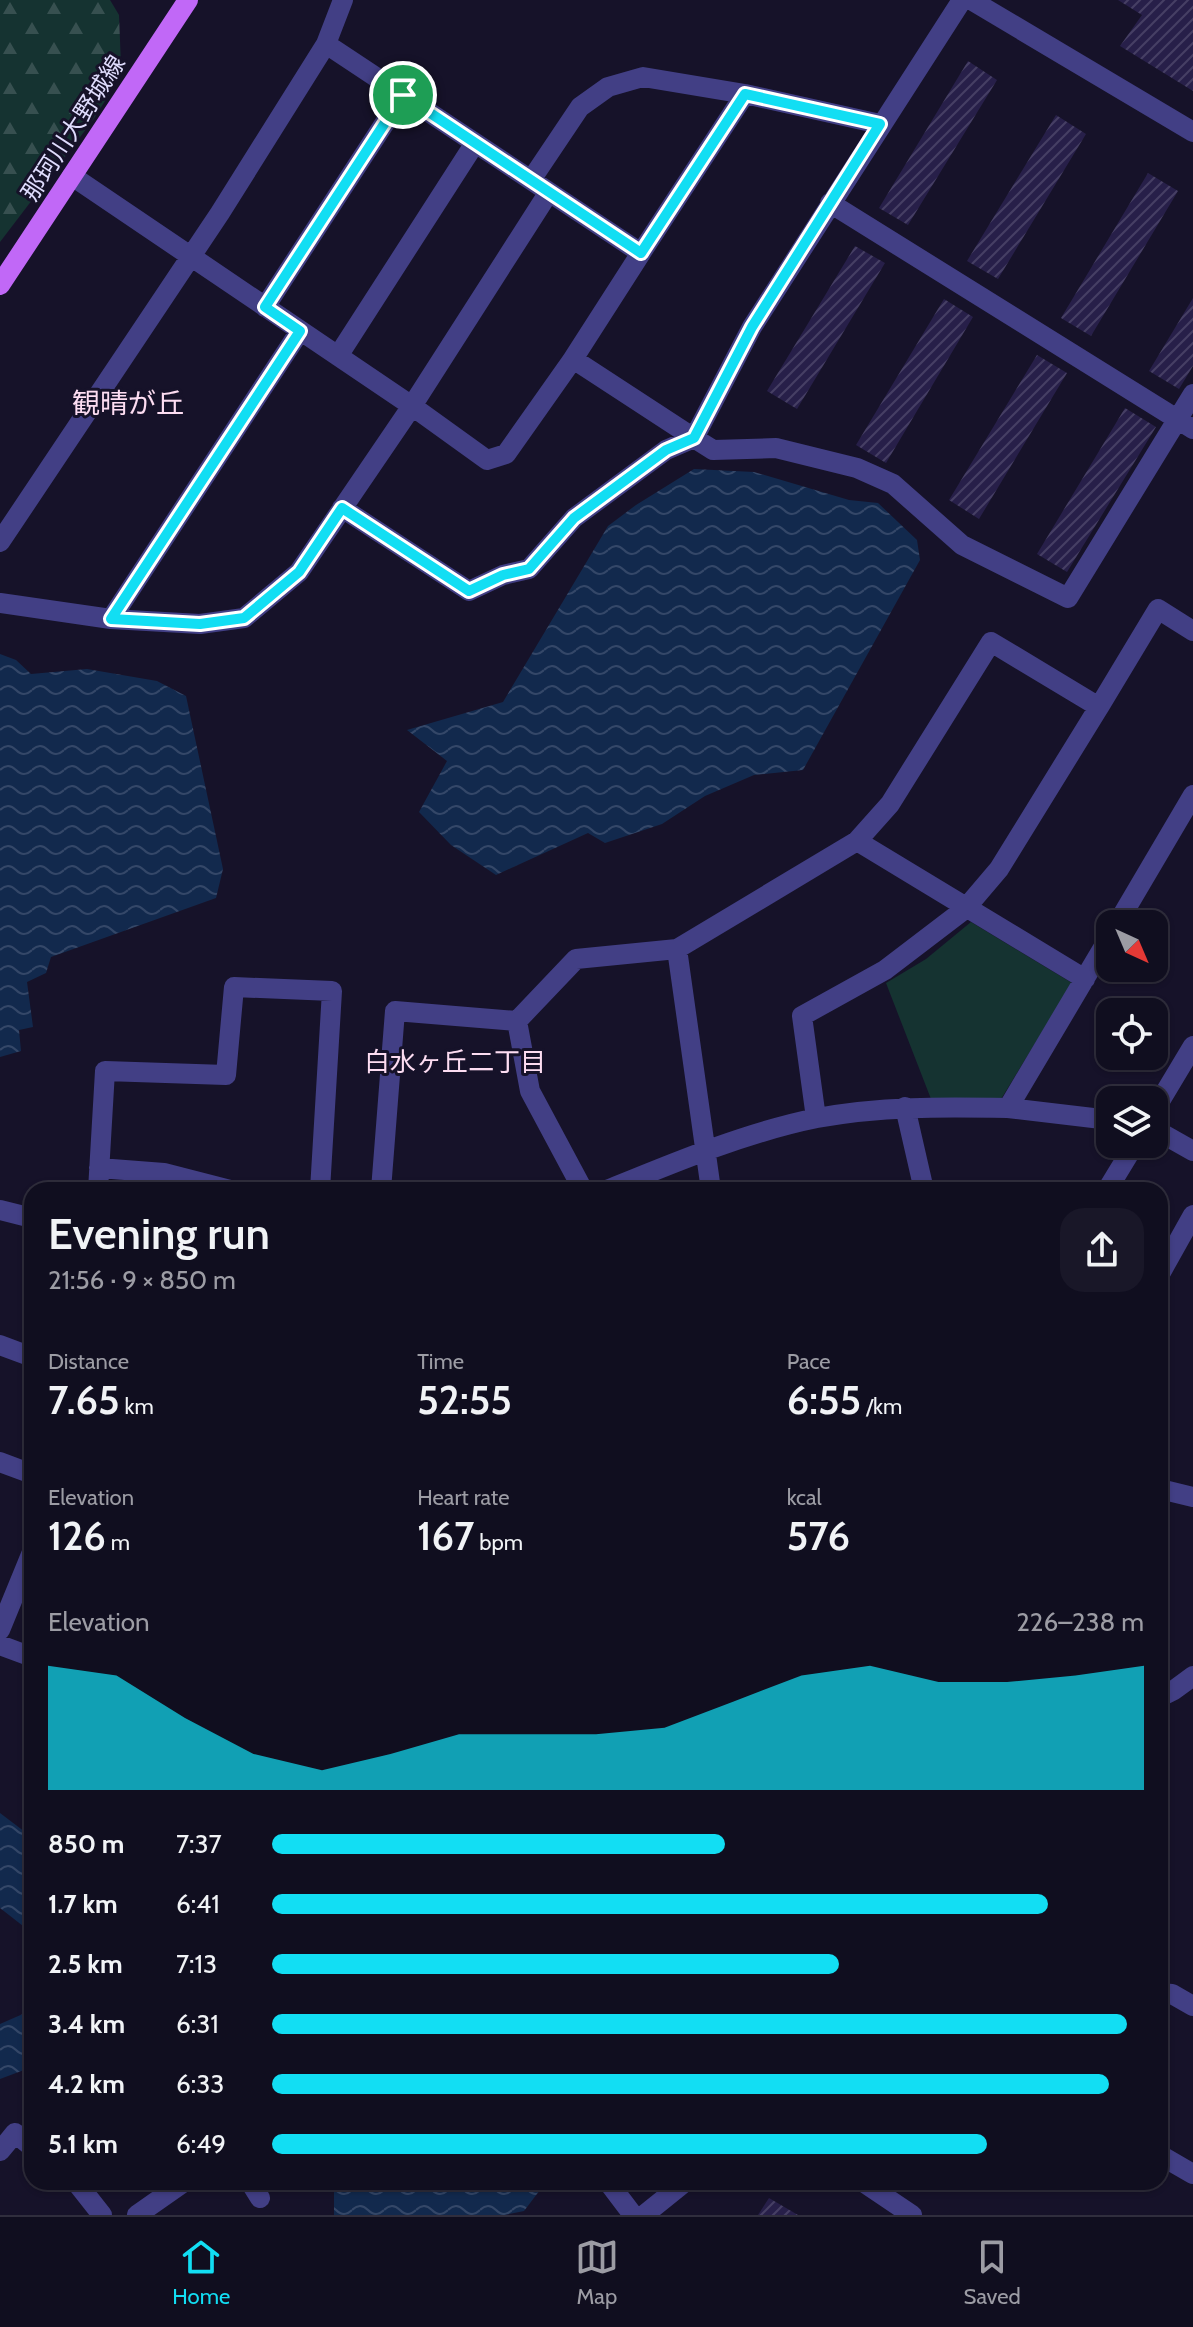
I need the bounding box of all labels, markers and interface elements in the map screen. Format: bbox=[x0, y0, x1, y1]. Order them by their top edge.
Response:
street label: 那珂川大野城線 bbox=[15, 50, 131, 206]
pin bbox=[369, 61, 437, 129]
icon: arrive bbox=[381, 73, 425, 117]
district label: 観晴が丘 bbox=[72, 386, 184, 420]
north arrow bbox=[1096, 910, 1168, 982]
map controls bbox=[1096, 910, 1168, 1158]
button: locate bbox=[1096, 998, 1168, 1070]
district label: 白水ヶ丘二丁目 bbox=[364, 1046, 546, 1078]
button: layers bbox=[1096, 1086, 1168, 1158]
text: Evening run bbox=[48, 1207, 270, 1260]
button: share bbox=[1060, 1208, 1144, 1292]
text: 21:56 · 9 × 850 m bbox=[48, 1264, 236, 1296]
text: Distance bbox=[48, 1348, 129, 1375]
text: Time bbox=[417, 1348, 464, 1375]
text: Pace bbox=[787, 1348, 831, 1375]
text: 7.65 bbox=[48, 1375, 120, 1424]
text: 52:55 bbox=[417, 1375, 512, 1424]
text: 6:55 bbox=[787, 1375, 861, 1424]
text: km bbox=[120, 1393, 154, 1420]
text: /km bbox=[861, 1393, 902, 1420]
text: Elevation bbox=[48, 1484, 134, 1511]
text: Heart rate bbox=[417, 1484, 509, 1511]
text: kcal bbox=[787, 1484, 822, 1511]
text: 126 bbox=[48, 1511, 106, 1560]
text: 167 bbox=[417, 1511, 474, 1560]
text: 576 bbox=[787, 1511, 850, 1560]
text: m bbox=[106, 1529, 130, 1556]
text: bpm bbox=[474, 1529, 523, 1556]
text: Elevation bbox=[48, 1606, 150, 1638]
text: 226–238 m bbox=[1016, 1606, 1144, 1638]
text: 850 m bbox=[48, 1828, 124, 1860]
text: 7:37 bbox=[176, 1828, 222, 1860]
text: 1.7 km bbox=[48, 1888, 118, 1920]
text: 6:41 bbox=[176, 1888, 220, 1920]
text: 2.5 km bbox=[48, 1948, 123, 1980]
text: 7:13 bbox=[176, 1948, 217, 1980]
text: 3.4 km bbox=[48, 2008, 125, 2040]
text: 6:31 bbox=[176, 2008, 219, 2040]
text: 4.2 km bbox=[48, 2068, 125, 2100]
text: 6:33 bbox=[176, 2068, 224, 2100]
text: 5.1 km bbox=[48, 2128, 118, 2160]
text: 6:49 bbox=[176, 2128, 226, 2160]
tab: Home bbox=[172, 2235, 230, 2310]
tab: Map bbox=[575, 2235, 619, 2310]
tab: Saved bbox=[964, 2235, 1021, 2310]

